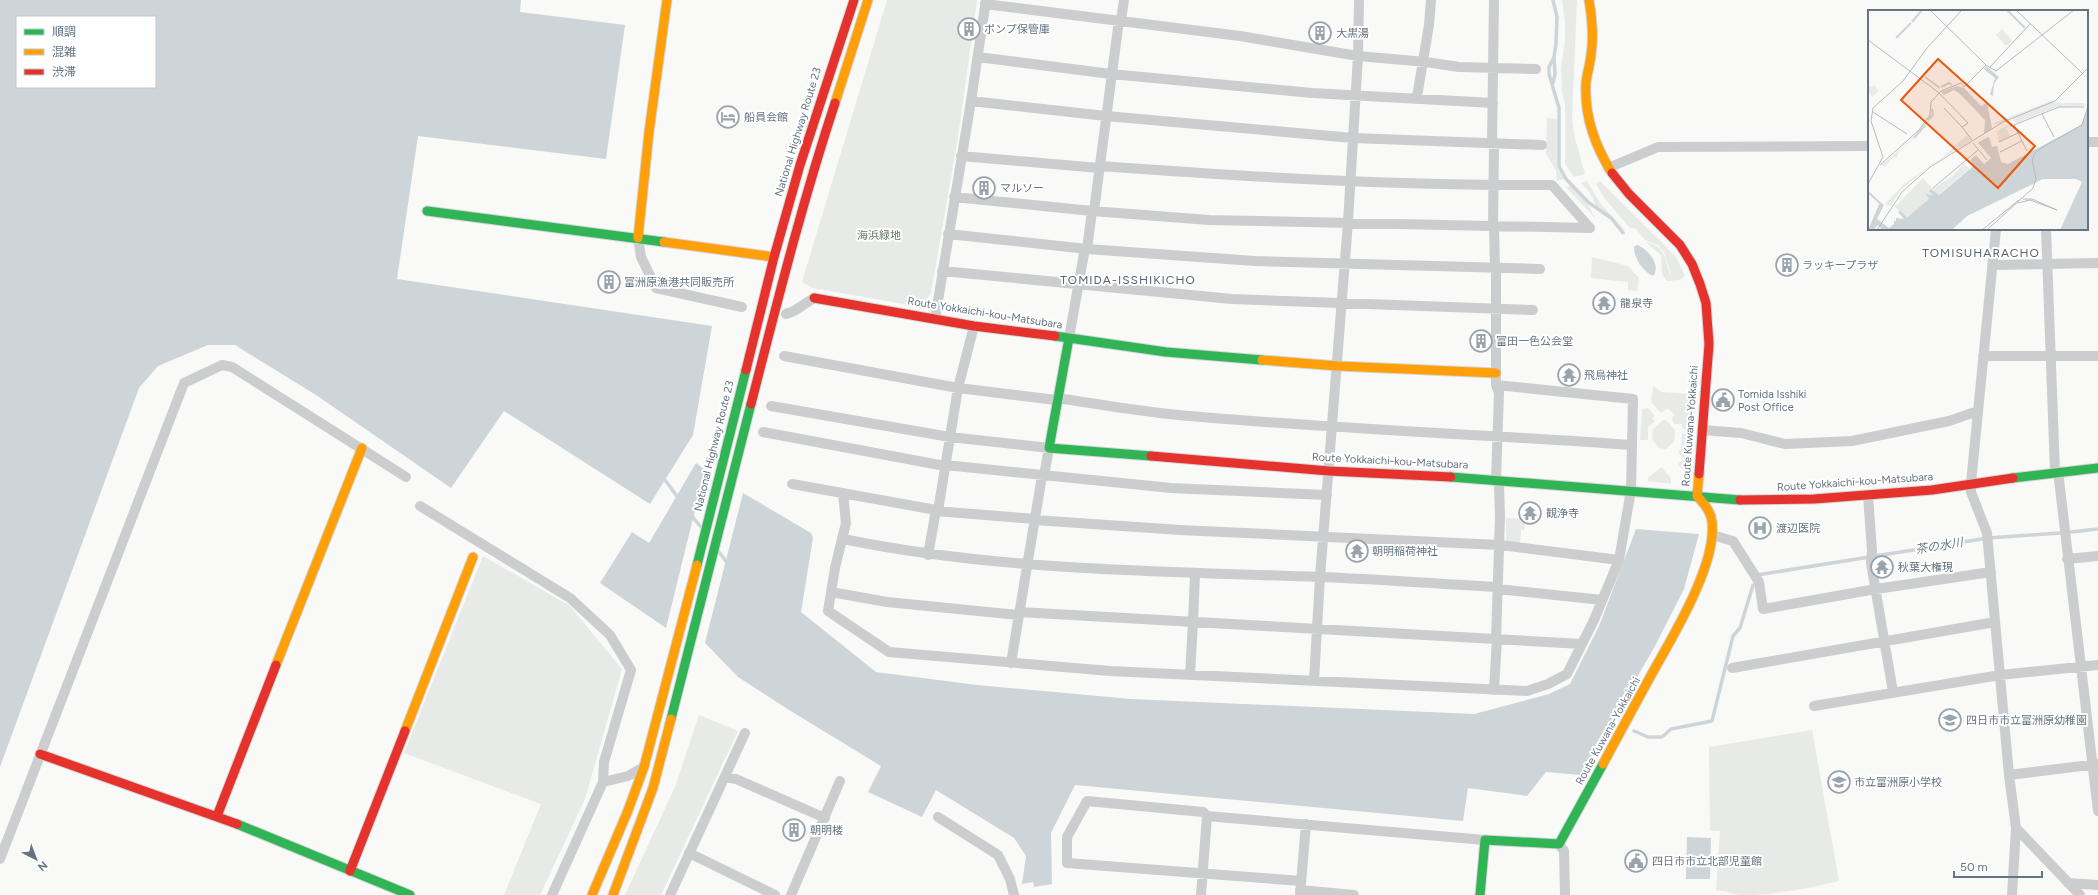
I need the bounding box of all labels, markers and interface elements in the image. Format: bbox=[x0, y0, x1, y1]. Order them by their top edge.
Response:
inset map bbox=[1868, 10, 2088, 230]
legend bbox=[16, 16, 156, 88]
building icon: ポンプ保管庫 bbox=[956, 16, 982, 42]
building icon: 大黒湯 bbox=[1307, 20, 1333, 46]
place label: ポンプ保管庫 bbox=[984, 23, 1050, 36]
text: 順調 bbox=[52, 25, 76, 39]
place label: 大黒湯 bbox=[1336, 27, 1369, 40]
text: 混雑 bbox=[52, 45, 76, 59]
text: 渋滞 bbox=[52, 65, 76, 79]
street label: National Highway Route 23 bbox=[772, 66, 824, 198]
hotel icon: 船員会館 bbox=[715, 104, 741, 130]
place label: 船員会館 bbox=[744, 111, 788, 124]
building icon: マルソー bbox=[971, 175, 997, 201]
place label: マルソー bbox=[1000, 182, 1044, 195]
park label: 海浜緑地 bbox=[857, 229, 901, 242]
district label: TOMISUHARACHO bbox=[1922, 246, 2040, 260]
building icon: ラッキープラザ bbox=[1774, 252, 1800, 278]
place label: ラッキープラザ bbox=[1802, 259, 1878, 272]
building icon: 富洲原漁港共同販売所 bbox=[596, 269, 622, 295]
district label: TOMIDA-ISSHIKICHO bbox=[1060, 273, 1196, 287]
place label: 富洲原漁港共同販売所 bbox=[624, 276, 735, 289]
temple icon: 龍泉寺 bbox=[1591, 290, 1617, 316]
street label: Route Yokkaichi-kou-Matsubara bbox=[907, 294, 1063, 332]
place label: 龍泉寺 bbox=[1620, 297, 1653, 310]
building icon: 富田一色公会堂 bbox=[1468, 328, 1494, 354]
place label: 富田一色公会堂 bbox=[1496, 335, 1573, 348]
temple icon: 飛鳥神社 bbox=[1556, 362, 1582, 388]
street label: Route Kuwana-Yokkaichi bbox=[1679, 365, 1701, 487]
place label: 飛鳥神社 bbox=[1584, 369, 1628, 382]
street label: National Highway Route 23 bbox=[691, 379, 737, 513]
public building icon: Tomida Isshiki Post Office bbox=[1710, 387, 1736, 413]
place label: Tomida Isshiki Post Office bbox=[1738, 388, 1806, 414]
street label: Route Yokkaichi-kou-Matsubara bbox=[1311, 450, 1469, 472]
street label: Route Yokkaichi-kou-Matsubara bbox=[1776, 470, 1934, 494]
temple icon: 観浄寺 bbox=[1517, 500, 1543, 526]
place label: 観浄寺 bbox=[1546, 507, 1579, 520]
hospital icon: 渡辺医院 bbox=[1747, 515, 1773, 541]
place label: 渡辺医院 bbox=[1776, 522, 1820, 535]
water label: 茶の水川 bbox=[1914, 535, 1966, 557]
temple icon: 朝明稲荷神社 bbox=[1344, 538, 1370, 564]
place label: 朝明稲荷神社 bbox=[1372, 545, 1438, 558]
temple icon: 秋葉大権現 bbox=[1869, 554, 1895, 580]
place label: 秋葉大権現 bbox=[1898, 561, 1953, 574]
street label: Route Kuwana-Yokkaichi bbox=[1573, 675, 1643, 787]
school or university icon: 四日市市立富洲原幼稚園 bbox=[1937, 707, 1963, 733]
place label: 四日市市立富洲原幼稚園 bbox=[1966, 714, 2087, 727]
school or university icon: 市立富洲原小学校 bbox=[1826, 769, 1852, 795]
place label: 市立富洲原小学校 bbox=[1854, 776, 1942, 789]
building icon: 朝明楼 bbox=[781, 817, 807, 843]
place label: 朝明楼 bbox=[810, 824, 843, 837]
north arrow bbox=[16, 839, 56, 879]
public building icon: 四日市市立北部児童館 bbox=[1623, 848, 1649, 874]
scale bar bbox=[1954, 853, 2042, 879]
place label: 四日市市立北部児童館 bbox=[1652, 855, 1762, 868]
text: N bbox=[35, 858, 50, 874]
text: 50 m bbox=[1960, 860, 1988, 874]

